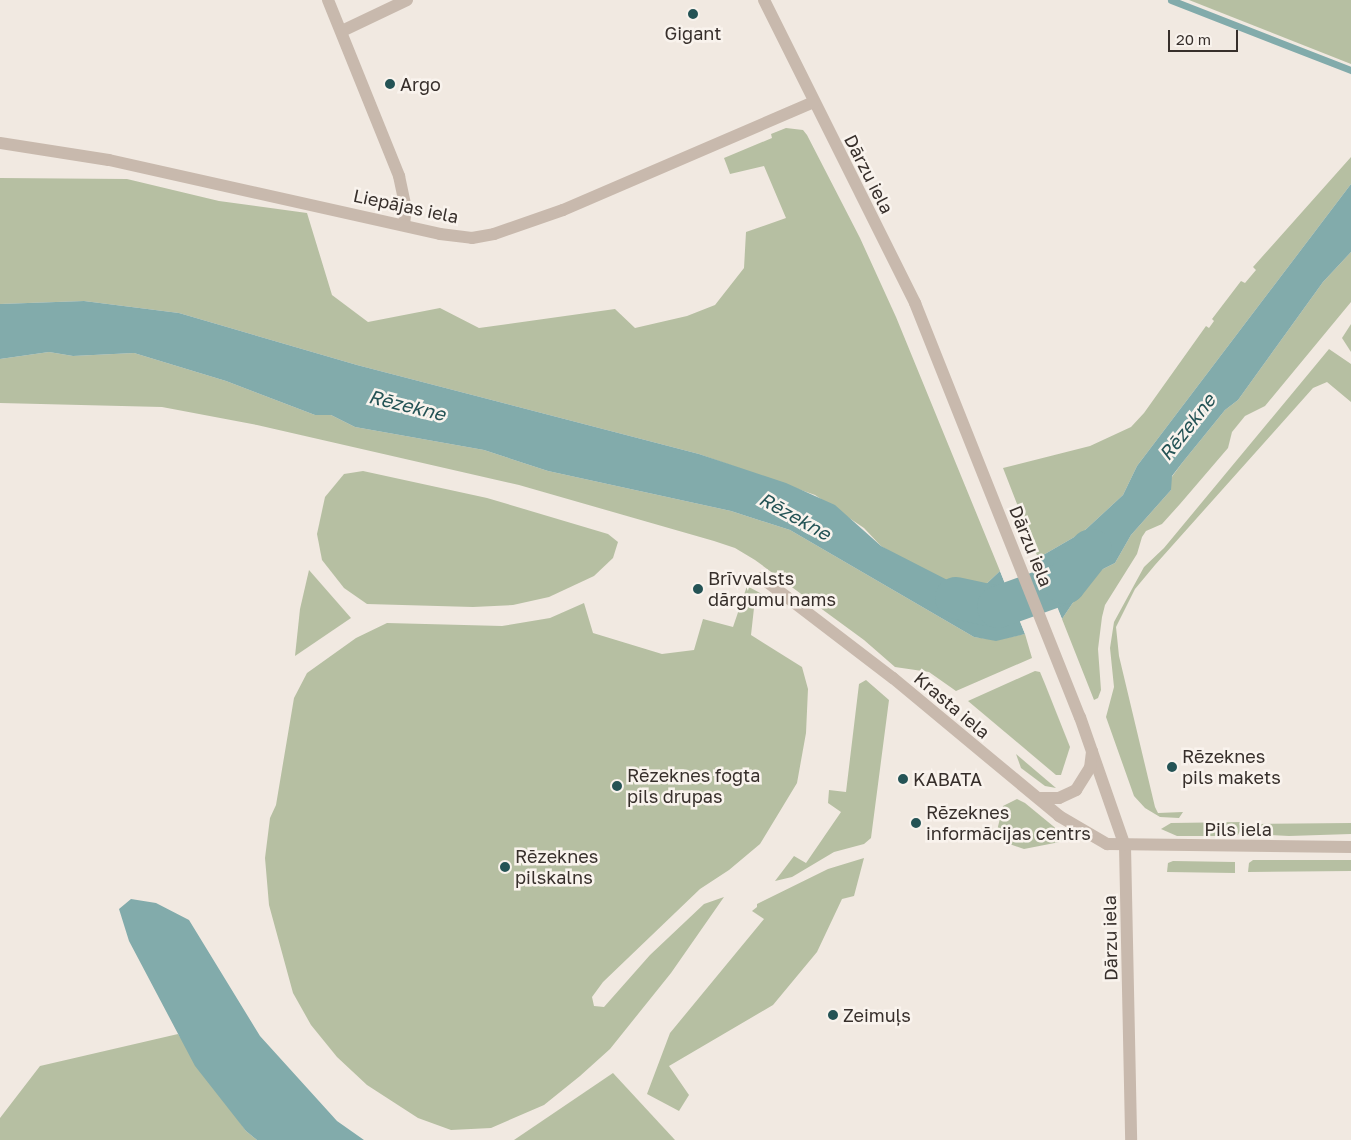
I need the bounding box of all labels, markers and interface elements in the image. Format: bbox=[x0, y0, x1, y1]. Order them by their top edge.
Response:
marker: Gigant bbox=[687, 8, 699, 20]
scale bar bbox=[1171, 20, 1241, 52]
place label: Gigant bbox=[665, 22, 721, 44]
text: 20 m bbox=[1176, 30, 1211, 48]
place label: Argo bbox=[400, 73, 441, 95]
marker: Argo bbox=[384, 78, 396, 90]
street label: Dārzu iela bbox=[840, 131, 898, 217]
street label: Liepājas iela bbox=[351, 184, 461, 228]
water label: Rēzekne bbox=[366, 385, 448, 425]
water label: Rēzekne bbox=[1154, 389, 1220, 465]
water label: Rēzekne bbox=[755, 487, 835, 545]
street label: Dārzu iela bbox=[1005, 502, 1057, 590]
place label: Brīvvalsts dārgumu nams bbox=[708, 568, 836, 610]
marker: Brīvvalsts dārgumu nams bbox=[692, 583, 704, 595]
street label: Krasta iela bbox=[910, 667, 994, 743]
place label: Rēzeknes pils makets bbox=[1182, 746, 1281, 789]
marker: Rēzeknes pils makets bbox=[1166, 761, 1178, 773]
place label: Rēzeknes fogta pils drupas bbox=[627, 765, 760, 808]
place label: KABATA bbox=[913, 768, 982, 790]
marker: KABATA bbox=[897, 773, 909, 785]
marker: Rēzeknes fogta pils drupas bbox=[611, 780, 623, 792]
place label: Rēzeknes informācijas centrs bbox=[926, 802, 1091, 844]
marker: Rēzeknes informācijas centrs bbox=[910, 817, 922, 829]
street label: Pils iela bbox=[1204, 818, 1272, 840]
place label: Rēzeknes pilskalns bbox=[515, 846, 598, 889]
marker: Rēzeknes pilskalns bbox=[499, 861, 511, 873]
street label: Dārzu iela bbox=[1098, 895, 1122, 981]
place label: Zeimuļs bbox=[843, 1004, 911, 1026]
marker: Zeimuļs bbox=[827, 1009, 839, 1021]

